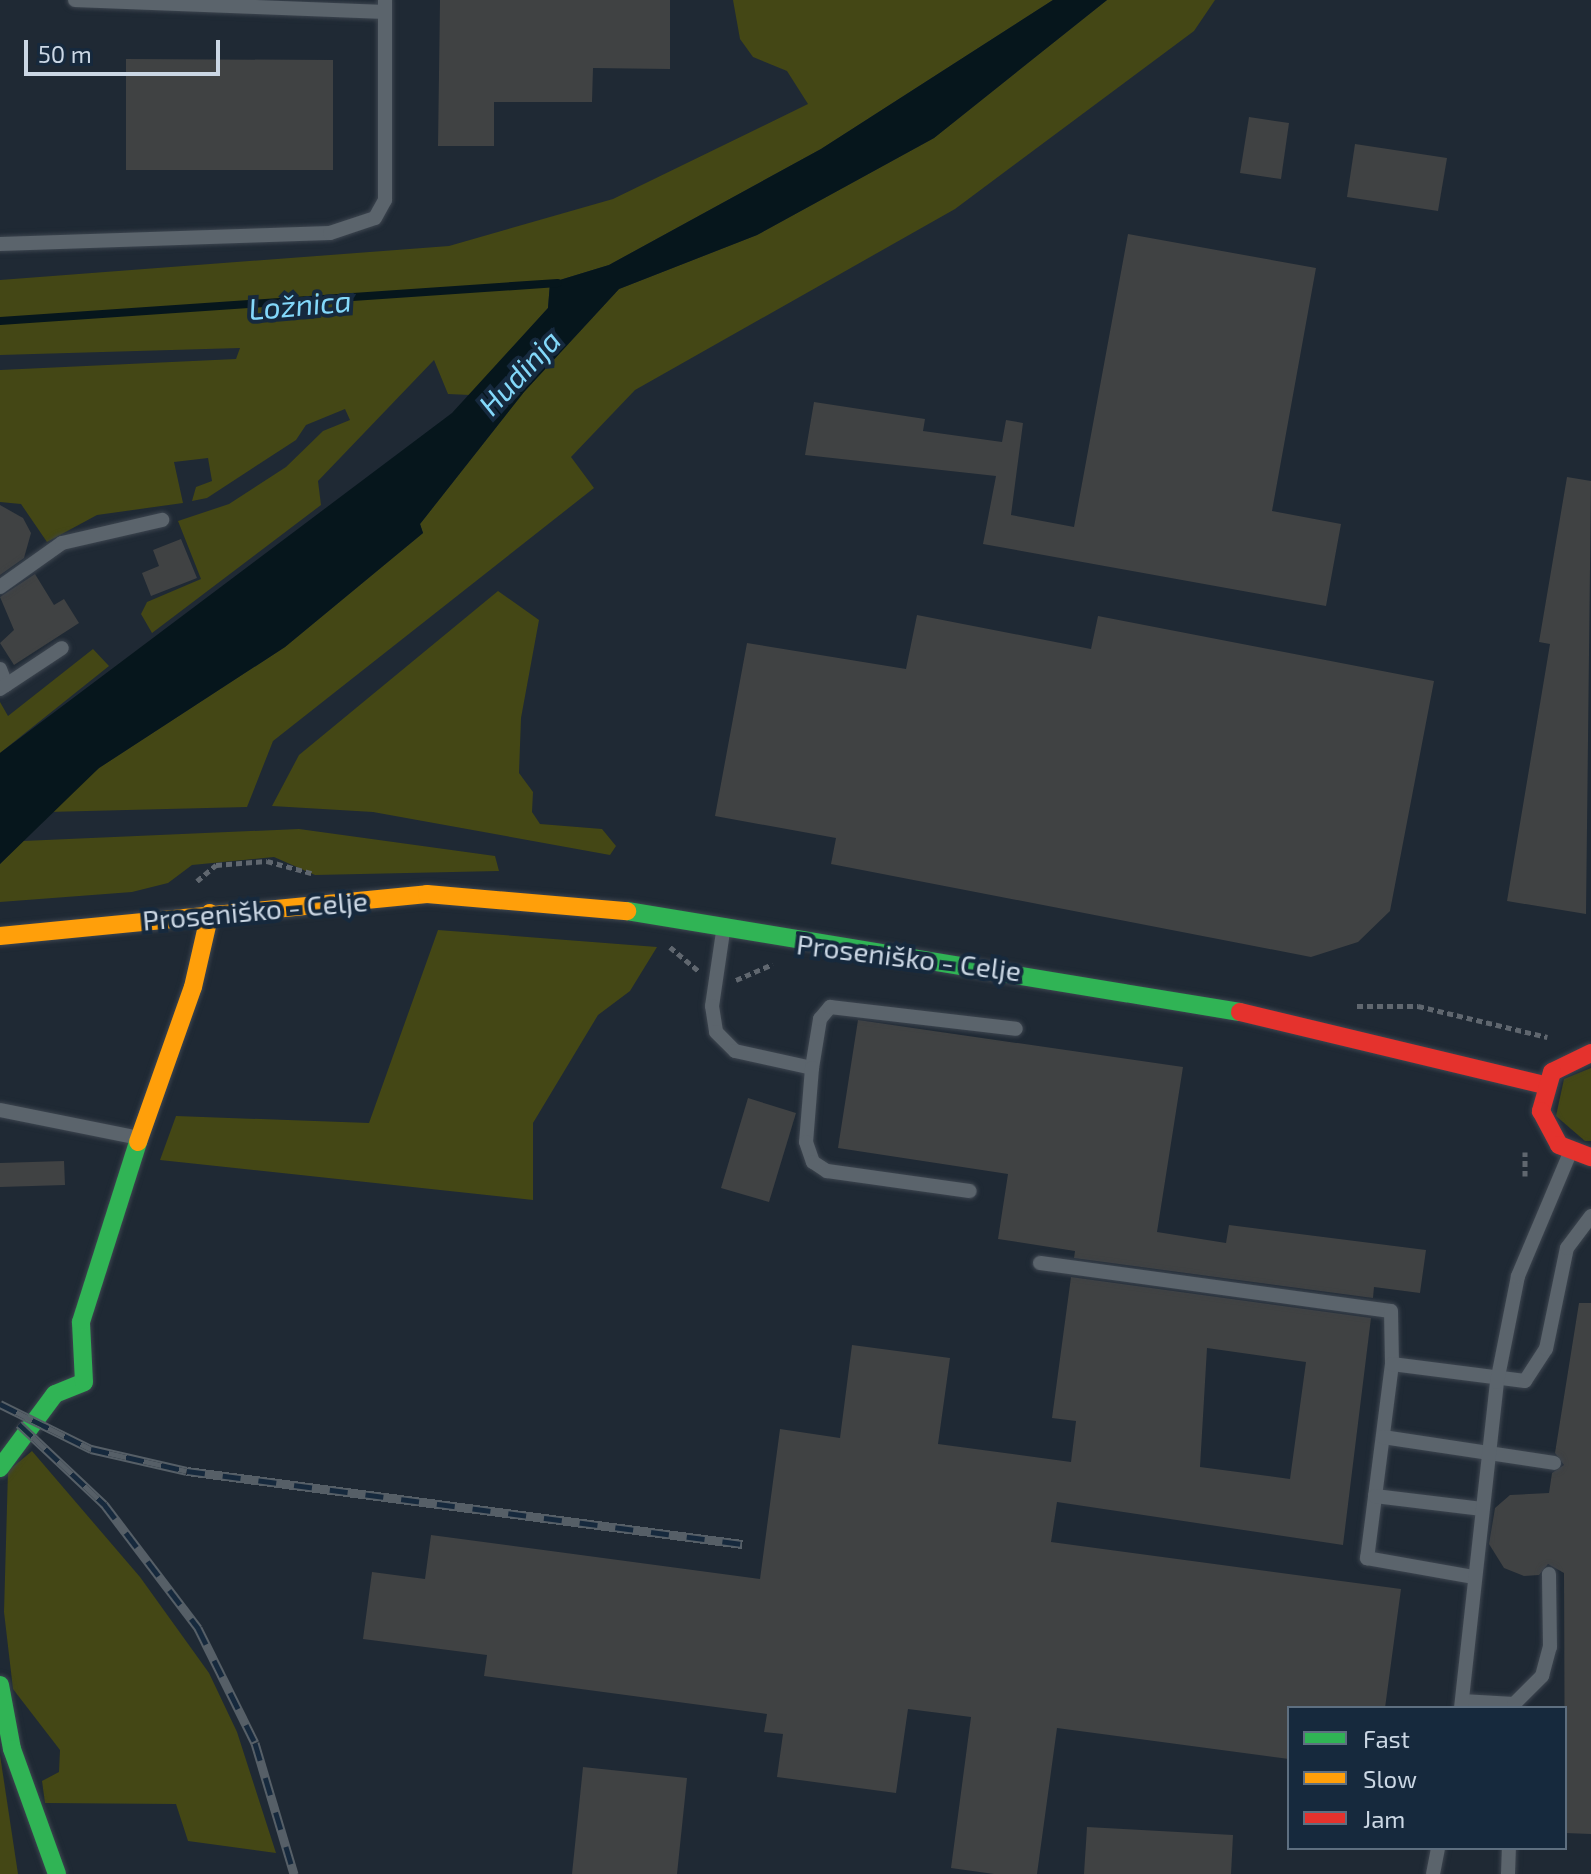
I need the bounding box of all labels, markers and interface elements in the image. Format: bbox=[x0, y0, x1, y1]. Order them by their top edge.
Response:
scale bar bbox=[28, 24, 224, 74]
text: 50 m bbox=[38, 39, 92, 68]
water label: Ložnica bbox=[247, 282, 353, 326]
water label: Hudinja bbox=[471, 322, 567, 422]
street label: Proseniško - Celje bbox=[141, 883, 369, 937]
street label: Proseniško - Celje bbox=[795, 927, 1023, 987]
legend bbox=[1287, 1706, 1567, 1850]
text: Fast bbox=[1363, 1724, 1410, 1753]
text: Slow bbox=[1363, 1764, 1417, 1793]
text: Jam bbox=[1363, 1804, 1405, 1833]

